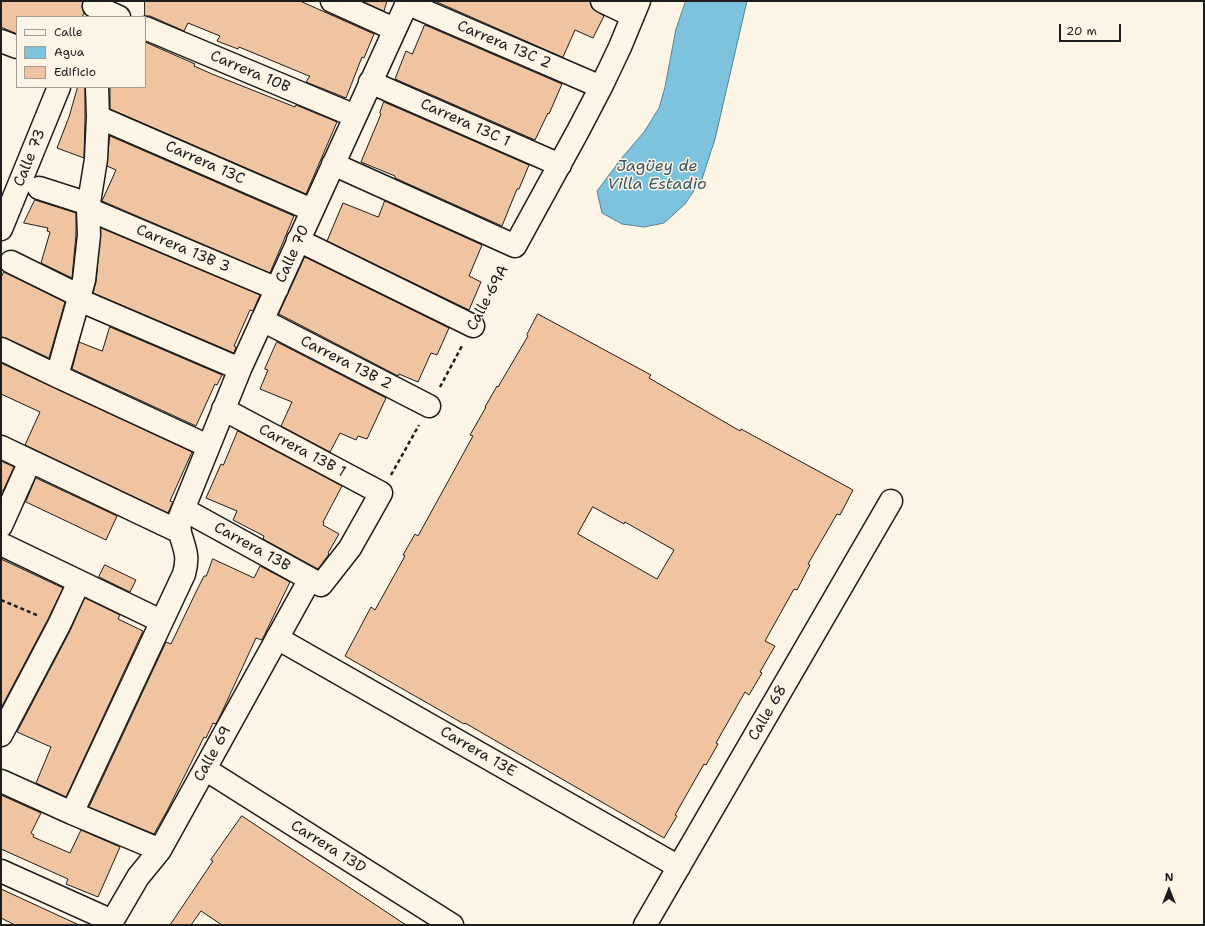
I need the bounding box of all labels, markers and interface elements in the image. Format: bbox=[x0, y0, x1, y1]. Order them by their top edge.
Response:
legend bbox=[16, 16, 146, 88]
scale bar bbox=[1061, 16, 1123, 42]
street label: Carrera 13C 2 bbox=[454, 17, 554, 73]
text: 20 m bbox=[1066, 23, 1097, 39]
text: Calle bbox=[54, 24, 83, 40]
text: Agua bbox=[54, 44, 84, 60]
street label: Carrera 10B bbox=[207, 47, 293, 97]
text: Edificio bbox=[54, 64, 96, 80]
street label: Carrera 13C 1 bbox=[417, 95, 513, 151]
street label: Calle 73 bbox=[10, 126, 50, 190]
street label: Carrera 13C bbox=[163, 137, 247, 189]
water label: Jagüey de Villa Estadio bbox=[607, 157, 707, 195]
street label: Carrera 13B 3 bbox=[133, 221, 233, 277]
street label: Calle 70 bbox=[272, 222, 314, 286]
street label: Calle 69A bbox=[463, 262, 513, 334]
street label: Carrera 13B 2 bbox=[297, 332, 395, 394]
street label: Carrera 13B 1 bbox=[255, 421, 349, 481]
street label: Carrera 13B bbox=[211, 519, 293, 575]
street label: Calle 68 bbox=[745, 682, 791, 744]
street label: Calle 69 bbox=[190, 723, 236, 785]
street label: Carrera 13E bbox=[437, 723, 519, 781]
street label: Carrera 13D bbox=[287, 817, 369, 877]
north arrow bbox=[1149, 870, 1189, 910]
text: N bbox=[1165, 870, 1173, 885]

